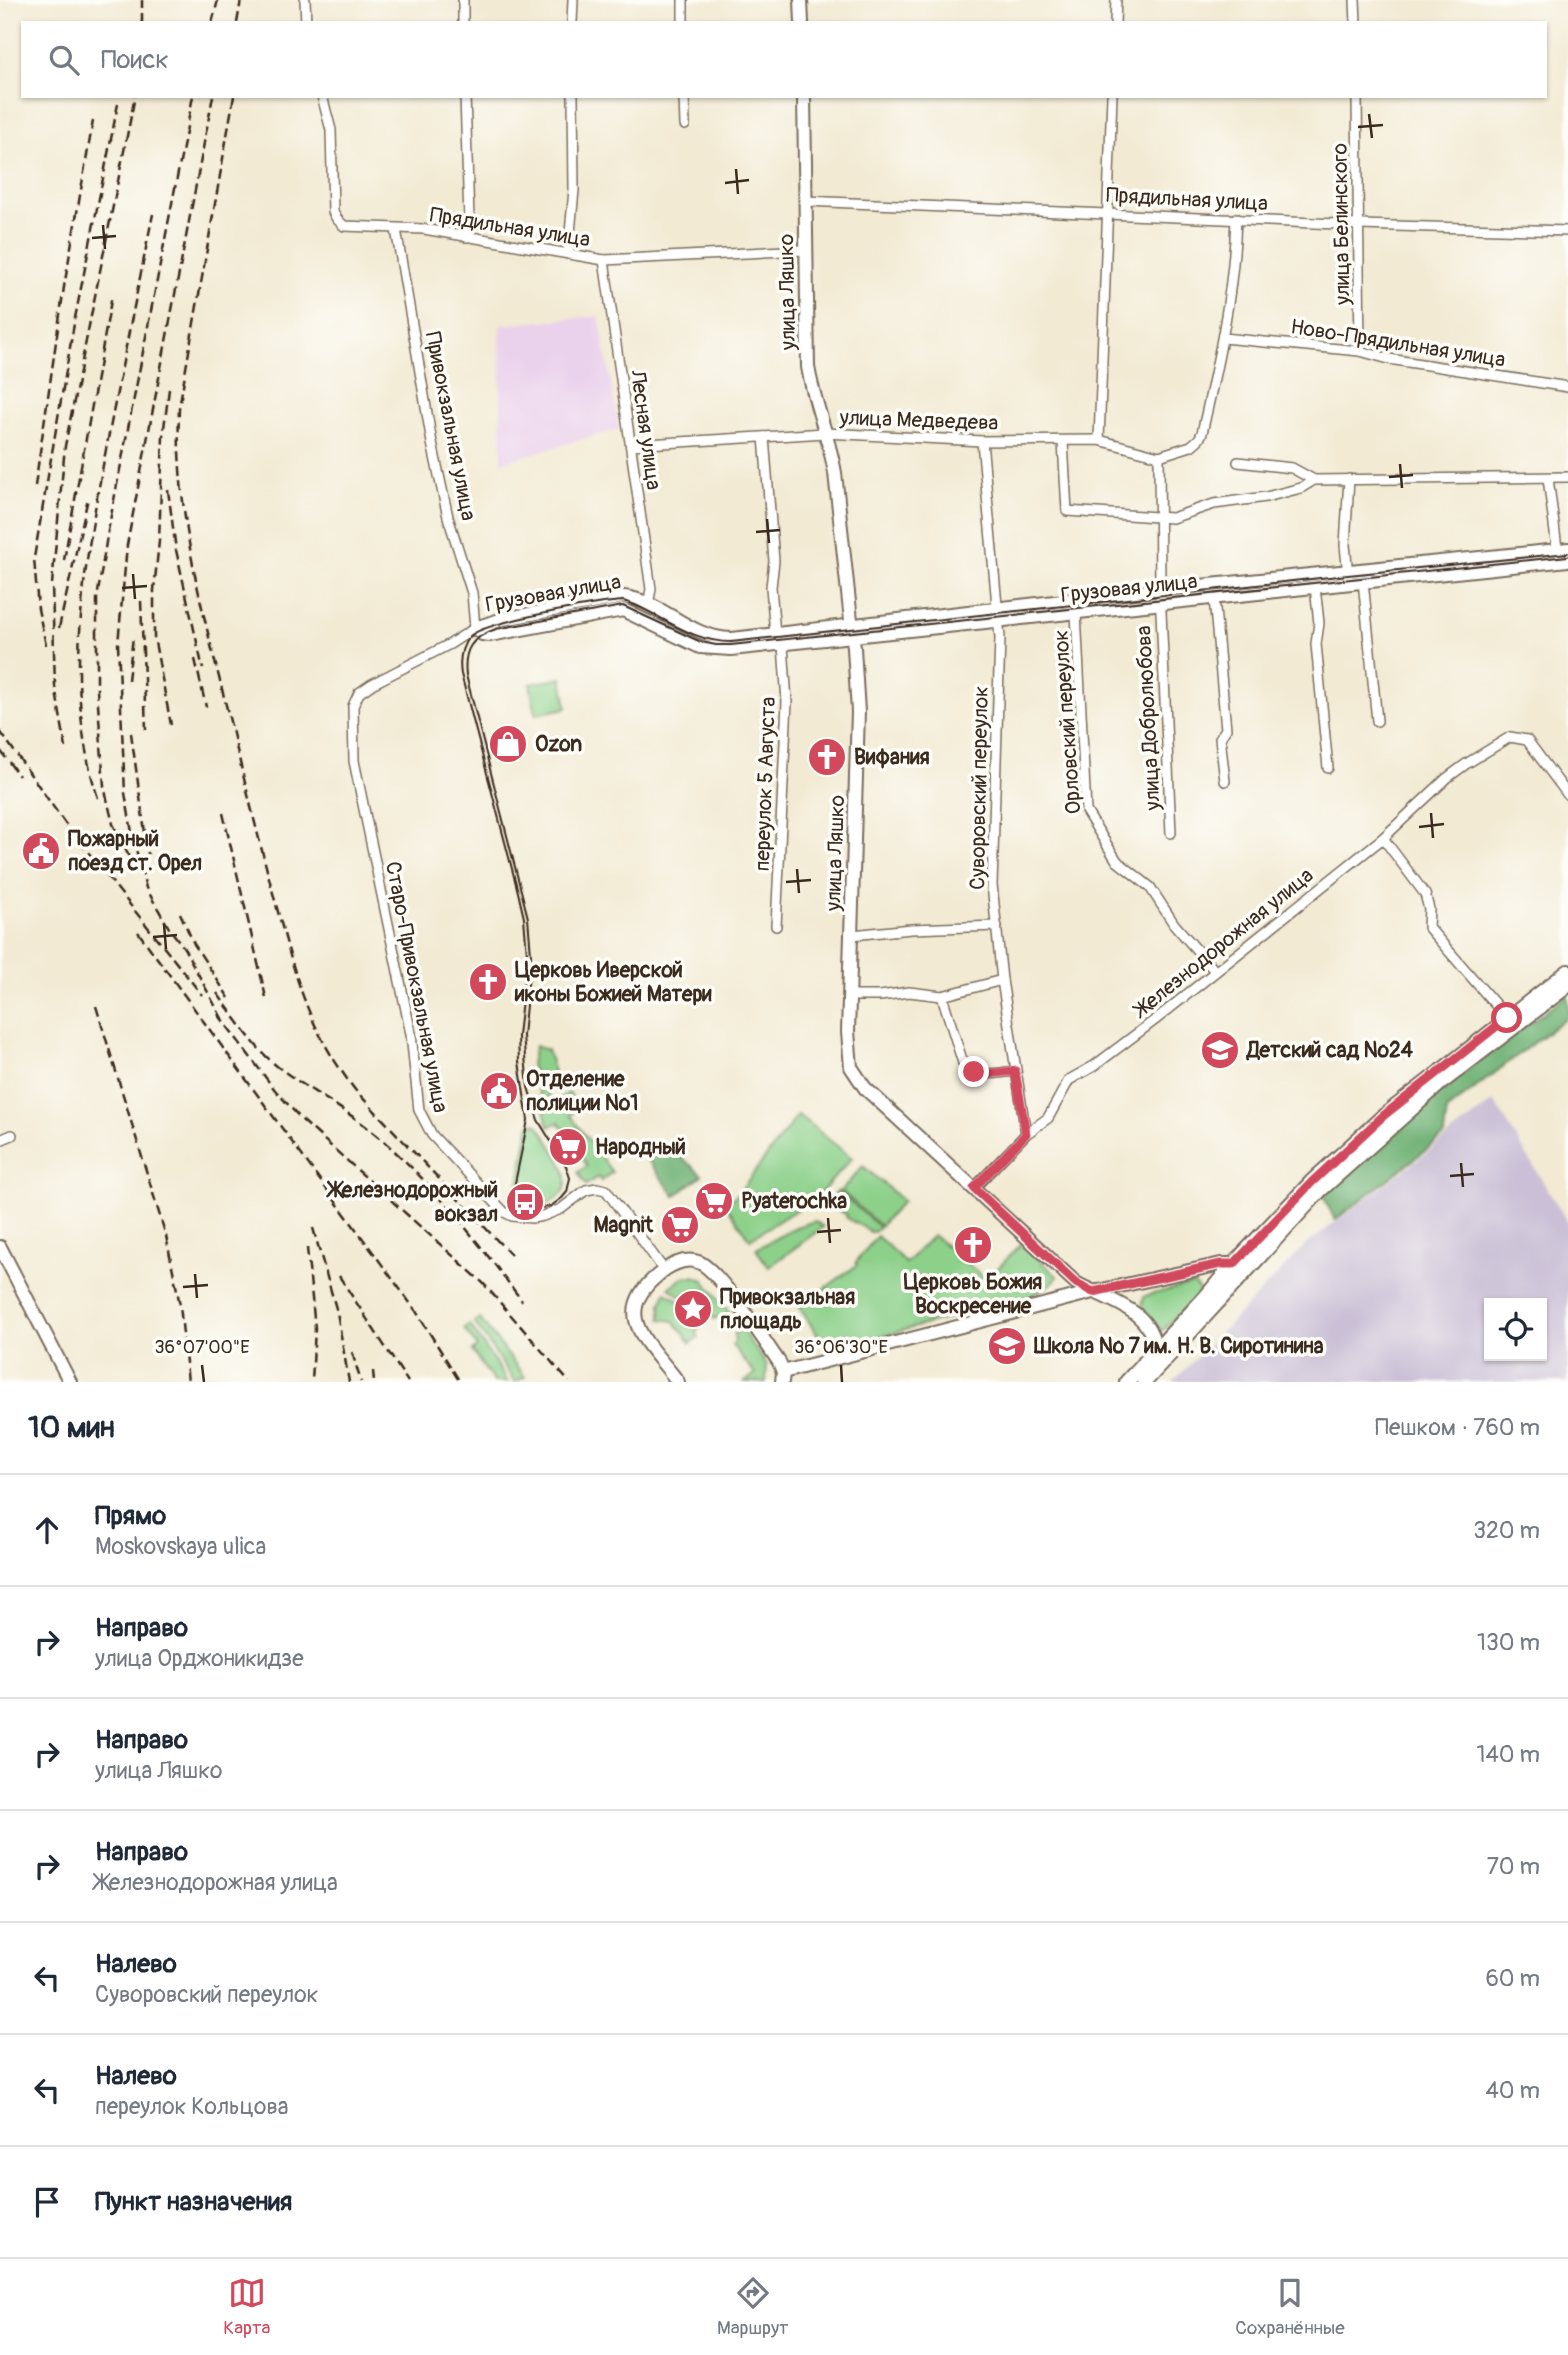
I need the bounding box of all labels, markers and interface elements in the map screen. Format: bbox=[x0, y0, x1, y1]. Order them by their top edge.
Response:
search box bbox=[21, 21, 1547, 98]
icon: search bbox=[45, 41, 83, 79]
text: Поиск bbox=[101, 44, 169, 76]
street label: улица Белинского bbox=[1327, 143, 1356, 306]
street label: Прядильная улица bbox=[1105, 182, 1269, 217]
street label: Прядильная улица bbox=[428, 201, 592, 253]
street label: улица Ляшко bbox=[773, 234, 802, 351]
street label: Ново-Прядильная улица bbox=[1289, 313, 1507, 374]
street label: Привокзальная улица bbox=[419, 329, 482, 523]
street label: Лесная улица bbox=[624, 367, 667, 492]
street label: улица Медведева bbox=[838, 404, 999, 437]
street label: Грузовая улица bbox=[483, 568, 623, 619]
street label: Грузовая улица bbox=[1059, 568, 1199, 609]
street label: улица Добролюбова bbox=[1130, 625, 1167, 812]
street label: Орловский переулок bbox=[1048, 629, 1087, 815]
street label: Суворовский переулок bbox=[964, 686, 995, 890]
street label: переулок 5 Августа bbox=[749, 696, 782, 872]
shop icon: Ozon bbox=[487, 723, 529, 765]
place label: Ozon bbox=[535, 731, 582, 758]
church icon: Вифания bbox=[806, 736, 848, 778]
place label: Вифания bbox=[854, 744, 930, 771]
street label: улица Ляшко bbox=[820, 794, 851, 913]
place label: Пожарный поезд ст. Орел bbox=[68, 826, 202, 877]
public building icon: Пожарный поезд ст. Орел bbox=[20, 830, 62, 872]
street label: Старо-Привокзальная улица bbox=[379, 859, 454, 1115]
street label: Железнодорожная улица bbox=[1127, 862, 1319, 1025]
place label: Церковь Иверской иконы Божией Матери bbox=[514, 957, 712, 1008]
church icon: Церковь Иверской иконы Божией Матери bbox=[467, 961, 509, 1003]
route start bbox=[1491, 1002, 1522, 1033]
school or university icon: Детский сад №24 bbox=[1199, 1029, 1241, 1071]
place label: Детский сад №24 bbox=[1245, 1037, 1414, 1064]
route end bbox=[958, 1056, 989, 1087]
place label: Отделение полиции №1 bbox=[526, 1066, 638, 1117]
public building icon: Отделение полиции №1 bbox=[478, 1070, 520, 1112]
supermarket icon: Народный bbox=[547, 1126, 589, 1168]
place label: Народный bbox=[595, 1134, 686, 1161]
place label: Железнодорожный вокзал bbox=[325, 1177, 498, 1228]
supermarket icon: Pyaterochka bbox=[693, 1180, 735, 1222]
bus stop icon: Железнодорожный вокзал bbox=[504, 1181, 546, 1223]
place label: Pyaterochka bbox=[741, 1188, 847, 1215]
supermarket icon: Magnit bbox=[659, 1204, 701, 1246]
place label: Magnit bbox=[593, 1212, 654, 1239]
church icon: Церковь Божия Воскресение bbox=[952, 1224, 994, 1266]
place label: Церковь Божия Воскресение bbox=[904, 1269, 1042, 1320]
place label: Привокзальная площадь bbox=[720, 1284, 855, 1335]
place icon: Привокзальная площадь bbox=[672, 1288, 714, 1330]
map controls bbox=[1484, 1298, 1547, 1361]
button: locate bbox=[1484, 1298, 1547, 1361]
school or university icon: Школа № 7 им. Н. В. Сиротинина bbox=[986, 1325, 1028, 1367]
place label: Школа № 7 им. Н. В. Сиротинина bbox=[1033, 1333, 1324, 1360]
text: 36°07'00"E bbox=[154, 1336, 250, 1359]
text: 36°06'30"E bbox=[794, 1336, 888, 1359]
text: 10 мин bbox=[28, 1409, 115, 1446]
text: Пешком · 760 m bbox=[1375, 1413, 1540, 1442]
text: Прямо bbox=[95, 1500, 166, 1532]
icon: ahead bbox=[28, 1511, 66, 1549]
text: 320 m bbox=[1473, 1516, 1540, 1545]
text: Moskovskaya ulica bbox=[95, 1532, 266, 1561]
text: Направо bbox=[95, 1612, 188, 1644]
icon: right bbox=[28, 1623, 66, 1661]
text: 130 m bbox=[1477, 1628, 1540, 1657]
text: улица Орджоникидзе bbox=[95, 1644, 304, 1673]
text: Направо bbox=[95, 1724, 188, 1756]
icon: right bbox=[28, 1735, 66, 1773]
text: 140 m bbox=[1477, 1740, 1540, 1769]
text: улица Ляшко bbox=[95, 1756, 222, 1785]
text: Направо bbox=[95, 1836, 188, 1868]
icon: right bbox=[28, 1847, 66, 1885]
text: 70 m bbox=[1487, 1852, 1540, 1881]
text: Железнодорожная улица bbox=[95, 1868, 338, 1897]
text: Налево bbox=[95, 1948, 177, 1980]
icon: left bbox=[28, 1959, 66, 1997]
text: 60 m bbox=[1485, 1964, 1540, 1993]
text: Суворовский переулок bbox=[95, 1980, 318, 2009]
text: Налево bbox=[95, 2060, 177, 2092]
icon: left bbox=[28, 2071, 66, 2109]
text: 40 m bbox=[1486, 2076, 1540, 2105]
text: переулок Кольцова bbox=[95, 2092, 288, 2121]
icon: arrive bbox=[28, 2183, 66, 2221]
text: Пункт назначения bbox=[95, 2186, 292, 2218]
tab: Карта bbox=[223, 2274, 270, 2340]
tab: Маршрут bbox=[717, 2274, 789, 2340]
tab: Сохранённые bbox=[1235, 2274, 1345, 2340]

